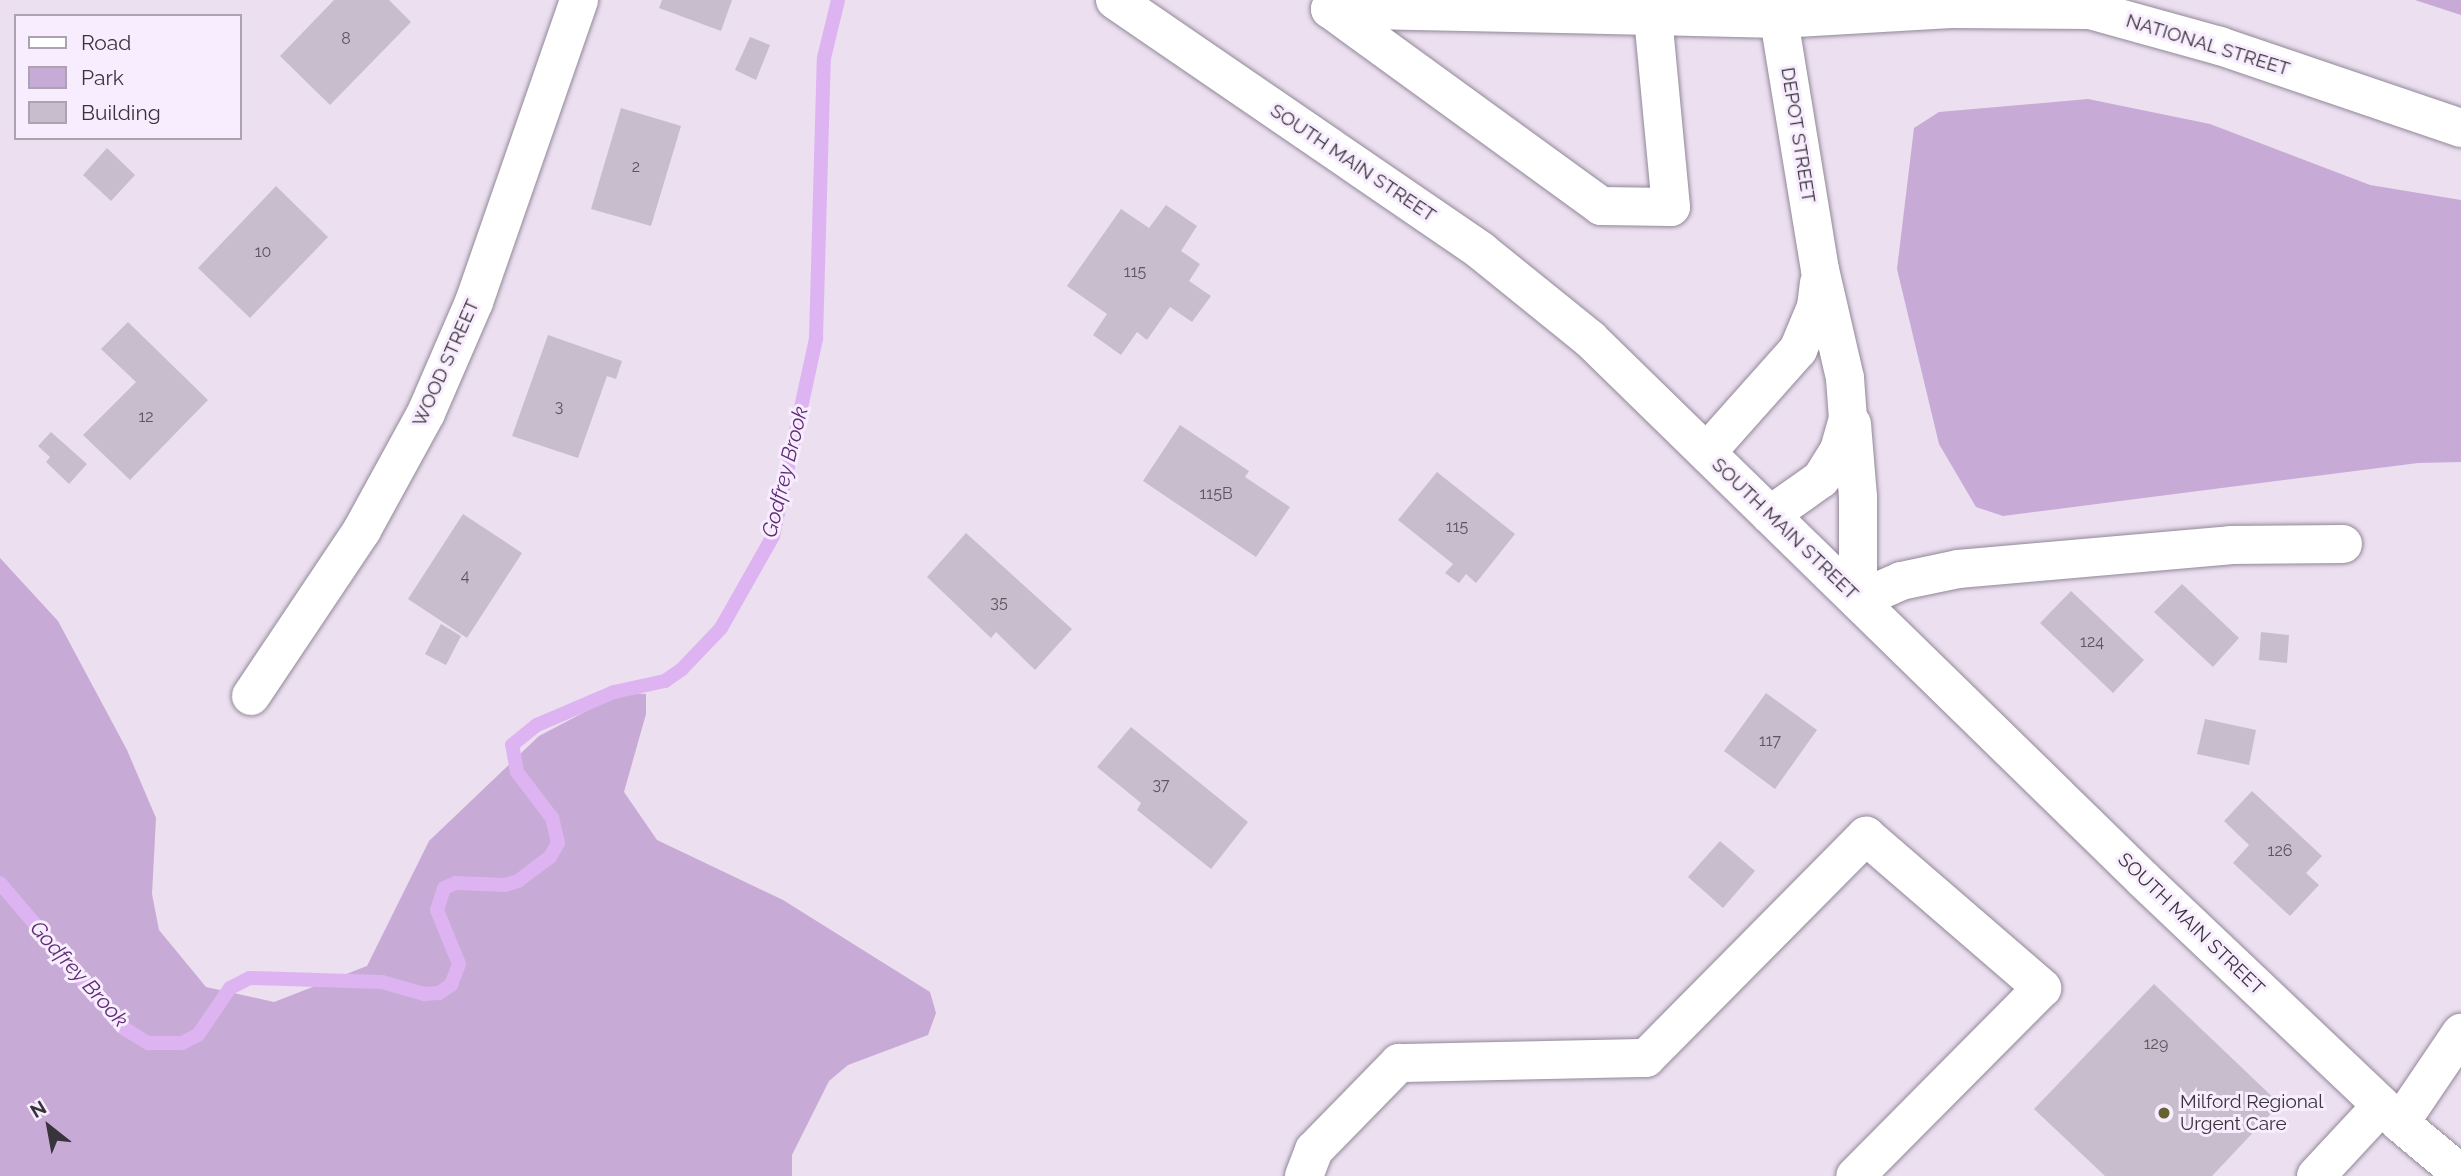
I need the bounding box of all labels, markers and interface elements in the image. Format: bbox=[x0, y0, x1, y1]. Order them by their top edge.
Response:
street label: NATIONAL STREET bbox=[2123, 9, 2293, 81]
legend bbox=[14, 14, 242, 140]
house number: 8 bbox=[341, 29, 351, 49]
text: Road bbox=[81, 30, 131, 55]
text: Park bbox=[81, 65, 124, 90]
street label: DEPOT STREET bbox=[1776, 65, 1820, 205]
street label: SOUTH MAIN STREET bbox=[1266, 99, 1440, 227]
text: Building bbox=[81, 100, 161, 125]
house number: 2 bbox=[632, 157, 640, 177]
house number: 10 bbox=[255, 242, 271, 262]
house number: 115 bbox=[1124, 262, 1146, 282]
street label: WOOD STREET bbox=[408, 296, 484, 430]
house number: 3 bbox=[555, 397, 563, 417]
water label: Godfrey Brook bbox=[756, 404, 814, 540]
house number: 12 bbox=[138, 407, 154, 427]
street label: SOUTH MAIN STREET bbox=[1707, 453, 1863, 605]
house number: 115B bbox=[1199, 484, 1233, 504]
house number: 115 bbox=[1446, 517, 1468, 537]
house number: 4 bbox=[461, 566, 469, 586]
house number: 35 bbox=[990, 593, 1008, 613]
house number: 124 bbox=[2080, 632, 2104, 652]
house number: 117 bbox=[1759, 731, 1781, 751]
house number: 37 bbox=[1152, 775, 1170, 795]
house number: 126 bbox=[2268, 841, 2292, 861]
street label: SOUTH MAIN STREET bbox=[2113, 848, 2269, 1000]
water label: Godfrey Brook bbox=[25, 916, 133, 1032]
house number: 129 bbox=[2144, 1034, 2168, 1054]
place label: Milford Regional Urgent Care bbox=[2180, 1091, 2323, 1135]
north arrow bbox=[14, 1092, 84, 1162]
text: N bbox=[26, 1096, 50, 1122]
marker: Milford Regional Urgent Care bbox=[2154, 1103, 2174, 1123]

